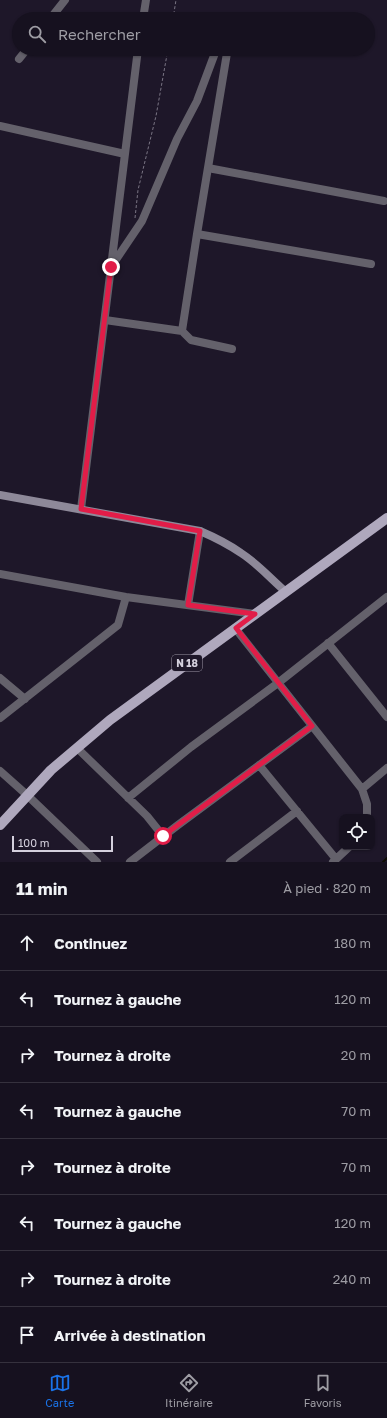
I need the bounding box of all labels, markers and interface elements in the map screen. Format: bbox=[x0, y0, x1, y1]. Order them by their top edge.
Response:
search box bbox=[12, 12, 375, 56]
icon: search bbox=[26, 23, 48, 45]
text: Rechercher bbox=[58, 25, 141, 43]
route end bbox=[102, 258, 120, 276]
road number: N 18 bbox=[172, 655, 202, 671]
map controls bbox=[339, 814, 375, 850]
button: locate bbox=[339, 814, 375, 850]
route start bbox=[154, 827, 172, 845]
scale bar bbox=[12, 834, 113, 853]
text: 100 m bbox=[18, 836, 49, 849]
text: 11 min bbox=[16, 878, 68, 899]
text: À pied · 820 m bbox=[283, 880, 371, 896]
icon: ahead bbox=[16, 932, 38, 954]
text: Continuez bbox=[54, 934, 127, 952]
text: 180 m bbox=[334, 935, 371, 951]
icon: left bbox=[16, 988, 38, 1010]
text: Tournez à gauche bbox=[54, 990, 181, 1008]
text: 120 m bbox=[334, 991, 371, 1007]
icon: right bbox=[16, 1044, 38, 1066]
text: Tournez à droite bbox=[54, 1046, 171, 1064]
text: 20 m bbox=[341, 1047, 371, 1063]
icon: left bbox=[16, 1100, 38, 1122]
text: Tournez à gauche bbox=[54, 1102, 181, 1120]
text: 70 m bbox=[341, 1103, 371, 1119]
icon: right bbox=[16, 1156, 38, 1178]
text: Tournez à droite bbox=[54, 1158, 171, 1176]
text: 70 m bbox=[341, 1159, 371, 1175]
icon: left bbox=[16, 1212, 38, 1234]
text: Tournez à gauche bbox=[54, 1214, 181, 1232]
text: 120 m bbox=[334, 1215, 371, 1231]
icon: right bbox=[16, 1268, 38, 1290]
text: Tournez à droite bbox=[54, 1270, 171, 1288]
text: 240 m bbox=[333, 1271, 371, 1287]
icon: arrive bbox=[16, 1324, 38, 1346]
text: Arrivée à destination bbox=[54, 1326, 206, 1344]
tab: Carte bbox=[45, 1372, 74, 1409]
tab: Itinéraire bbox=[165, 1372, 213, 1409]
tab: Favoris bbox=[304, 1372, 342, 1409]

